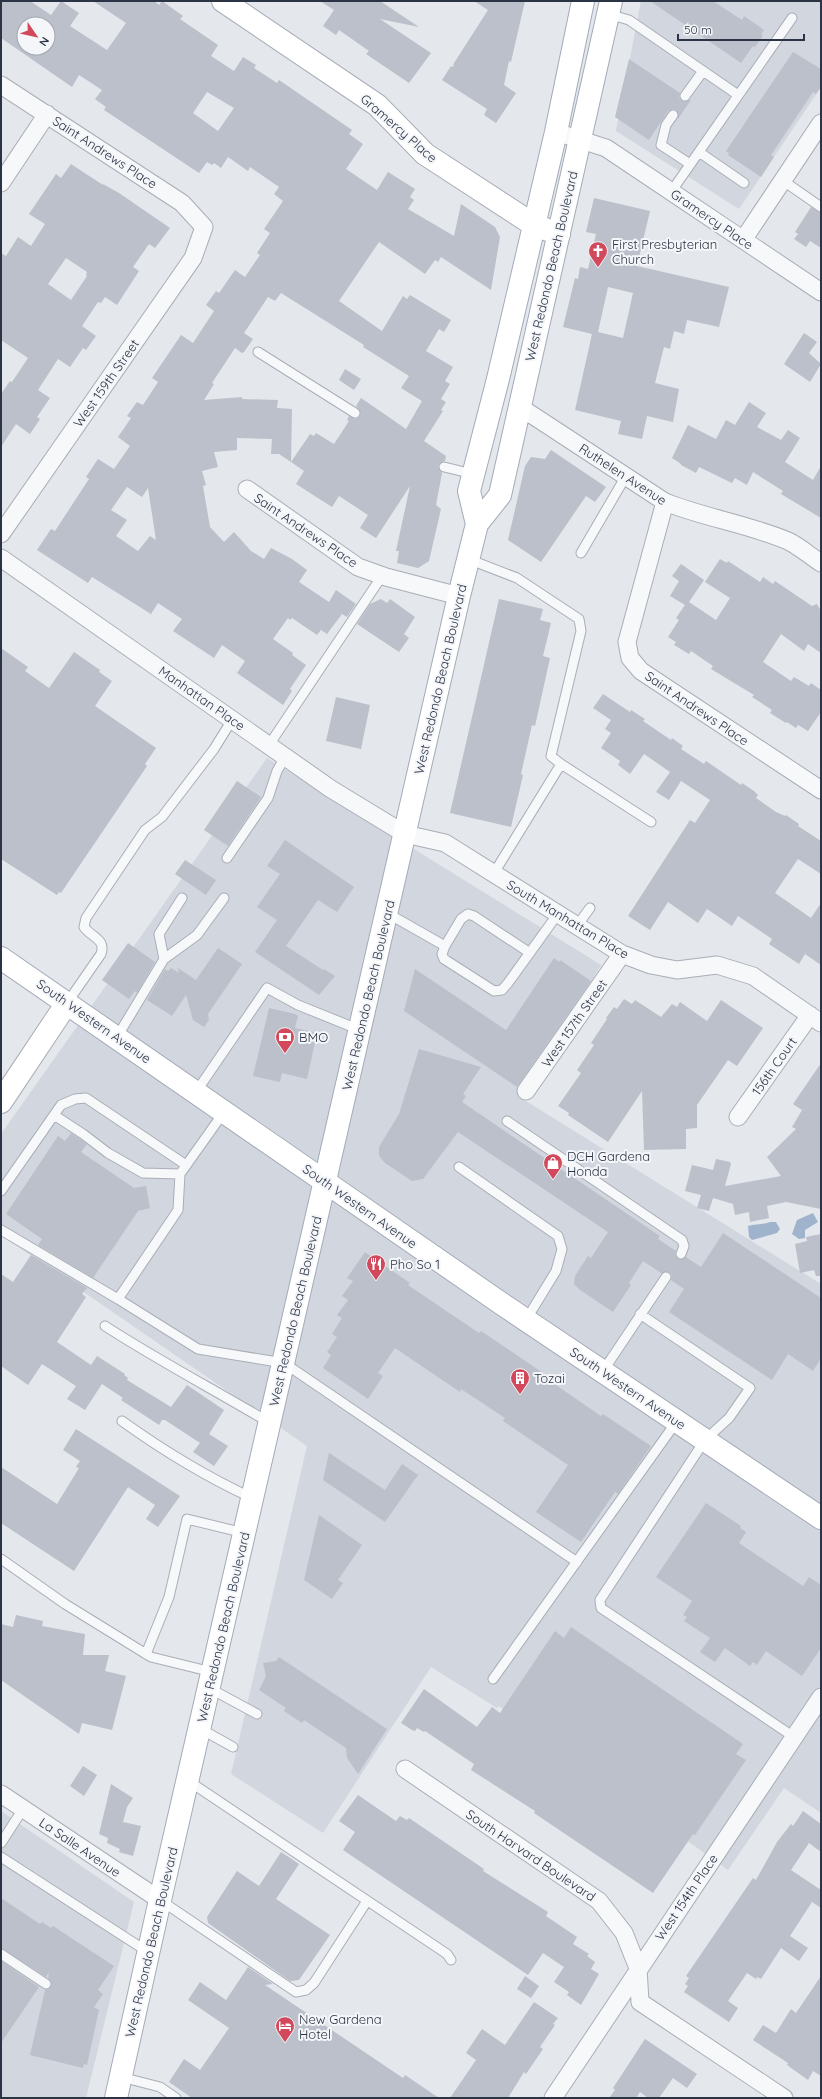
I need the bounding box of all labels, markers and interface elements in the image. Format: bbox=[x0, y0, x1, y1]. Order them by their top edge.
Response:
north arrow bbox=[16, 16, 56, 56]
scale bar bbox=[678, 16, 804, 42]
text: 50 m bbox=[684, 22, 712, 37]
text: N bbox=[36, 34, 52, 49]
street label: Gramercy Place bbox=[358, 90, 440, 166]
street label: Saint Andrews Place bbox=[50, 112, 160, 192]
street label: West Redondo Beach Boulevard bbox=[521, 169, 581, 363]
street label: Gramercy Place bbox=[668, 186, 756, 252]
place label: First Presbyterian Church bbox=[612, 236, 717, 267]
church icon: First Presbyterian Church bbox=[587, 240, 609, 268]
street label: West 159th Street bbox=[70, 336, 142, 430]
street label: Ruthelen Avenue bbox=[576, 440, 670, 508]
street label: Saint Andrews Place bbox=[251, 489, 361, 571]
street label: West Redondo Beach Boulevard bbox=[410, 582, 470, 776]
street label: Manhattan Place bbox=[156, 662, 248, 734]
street label: Saint Andrews Place bbox=[642, 667, 752, 749]
street label: South Manhattan Place bbox=[504, 876, 632, 962]
street label: West Redondo Beach Boulevard bbox=[338, 898, 398, 1092]
street label: South Western Avenue bbox=[34, 975, 154, 1067]
street label: West 157th Street bbox=[538, 976, 610, 1070]
bank icon: BMO bbox=[274, 1026, 296, 1054]
place label: BMO bbox=[299, 1029, 328, 1045]
street label: 156th Court bbox=[748, 1034, 800, 1098]
place label: DCH Gardena Honda bbox=[567, 1148, 650, 1179]
shop icon: DCH Gardena Honda bbox=[542, 1152, 564, 1180]
street label: South Western Avenue bbox=[300, 1160, 420, 1252]
street label: West Redondo Beach Boulevard bbox=[265, 1214, 325, 1408]
restaurant icon: Pho So 1 bbox=[365, 1253, 387, 1281]
place label: Pho So 1 bbox=[390, 1256, 440, 1272]
street label: South Western Avenue bbox=[567, 1343, 689, 1433]
building icon: Tozai bbox=[509, 1367, 531, 1395]
place label: Tozai bbox=[534, 1370, 565, 1386]
street label: West Redondo Beach Boulevard bbox=[193, 1530, 253, 1724]
street label: South Harvard Boulevard bbox=[463, 1806, 599, 1904]
street label: La Salle Avenue bbox=[36, 1814, 124, 1880]
street label: West Redondo Beach Boulevard bbox=[121, 1845, 181, 2039]
street label: West 154th Place bbox=[651, 1851, 721, 1943]
place label: New Gardena Hotel bbox=[299, 2011, 382, 2042]
hotel icon: New Gardena Hotel bbox=[274, 2015, 296, 2043]

